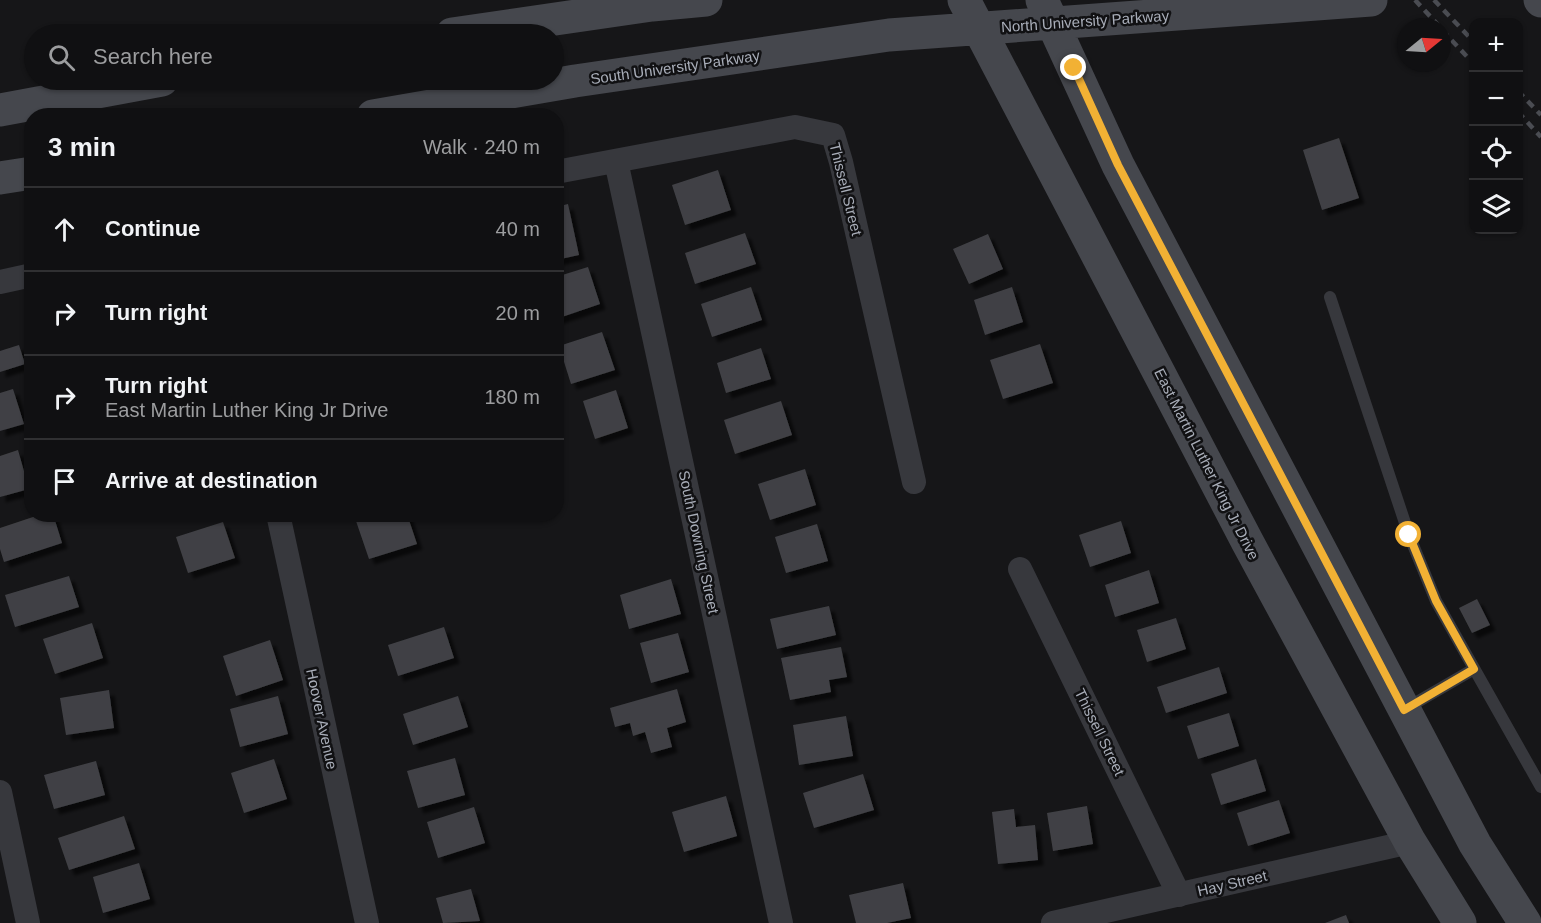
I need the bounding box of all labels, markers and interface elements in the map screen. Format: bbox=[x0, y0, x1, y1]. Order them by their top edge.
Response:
street label: North University Parkway bbox=[1000, 7, 1170, 35]
north arrow bbox=[1397, 18, 1451, 72]
map controls bbox=[1469, 18, 1523, 234]
button: + bbox=[1469, 18, 1523, 72]
search box bbox=[24, 24, 564, 90]
icon: search bbox=[45, 41, 78, 74]
text: Search here bbox=[93, 44, 213, 69]
street label: South University Parkway bbox=[589, 47, 761, 87]
route end bbox=[1060, 54, 1086, 80]
button: − bbox=[1469, 72, 1523, 126]
button: locate bbox=[1469, 126, 1523, 180]
text: 3 min bbox=[48, 132, 116, 162]
text: Walk · 240 m bbox=[423, 136, 540, 158]
street label: Thissell Street bbox=[826, 141, 866, 238]
button: layers bbox=[1469, 180, 1523, 234]
icon: ahead bbox=[48, 213, 81, 246]
text: Continue bbox=[105, 216, 200, 241]
text: 40 m bbox=[496, 218, 540, 240]
icon: right bbox=[48, 297, 81, 330]
text: Turn right bbox=[105, 300, 207, 325]
text: 20 m bbox=[496, 302, 540, 324]
street label: East Martin Luther King Jr Drive bbox=[1151, 365, 1263, 563]
text: Turn right bbox=[105, 373, 207, 398]
icon: right bbox=[48, 381, 81, 414]
text: 180 m bbox=[484, 386, 540, 408]
text: East Martin Luther King Jr Drive bbox=[105, 399, 388, 421]
icon: arrive bbox=[48, 465, 81, 498]
text: Arrive at destination bbox=[105, 468, 318, 493]
street label: South Downing Street bbox=[676, 469, 723, 616]
route start bbox=[1395, 521, 1421, 547]
street label: Hoover Avenue bbox=[303, 667, 341, 771]
street label: Thissell Street bbox=[1072, 686, 1129, 779]
street label: Hay Street bbox=[1196, 867, 1269, 899]

